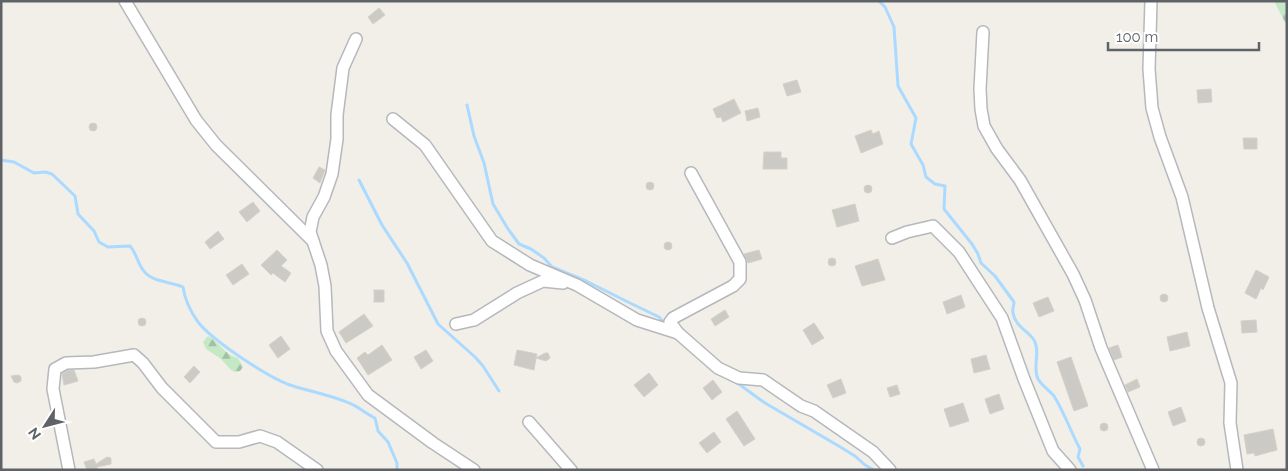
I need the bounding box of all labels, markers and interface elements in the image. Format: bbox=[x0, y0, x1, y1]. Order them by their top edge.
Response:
scale bar bbox=[1108, 20, 1259, 52]
text: 100 m bbox=[1116, 28, 1158, 46]
north arrow bbox=[20, 401, 70, 451]
text: N bbox=[25, 425, 44, 443]

